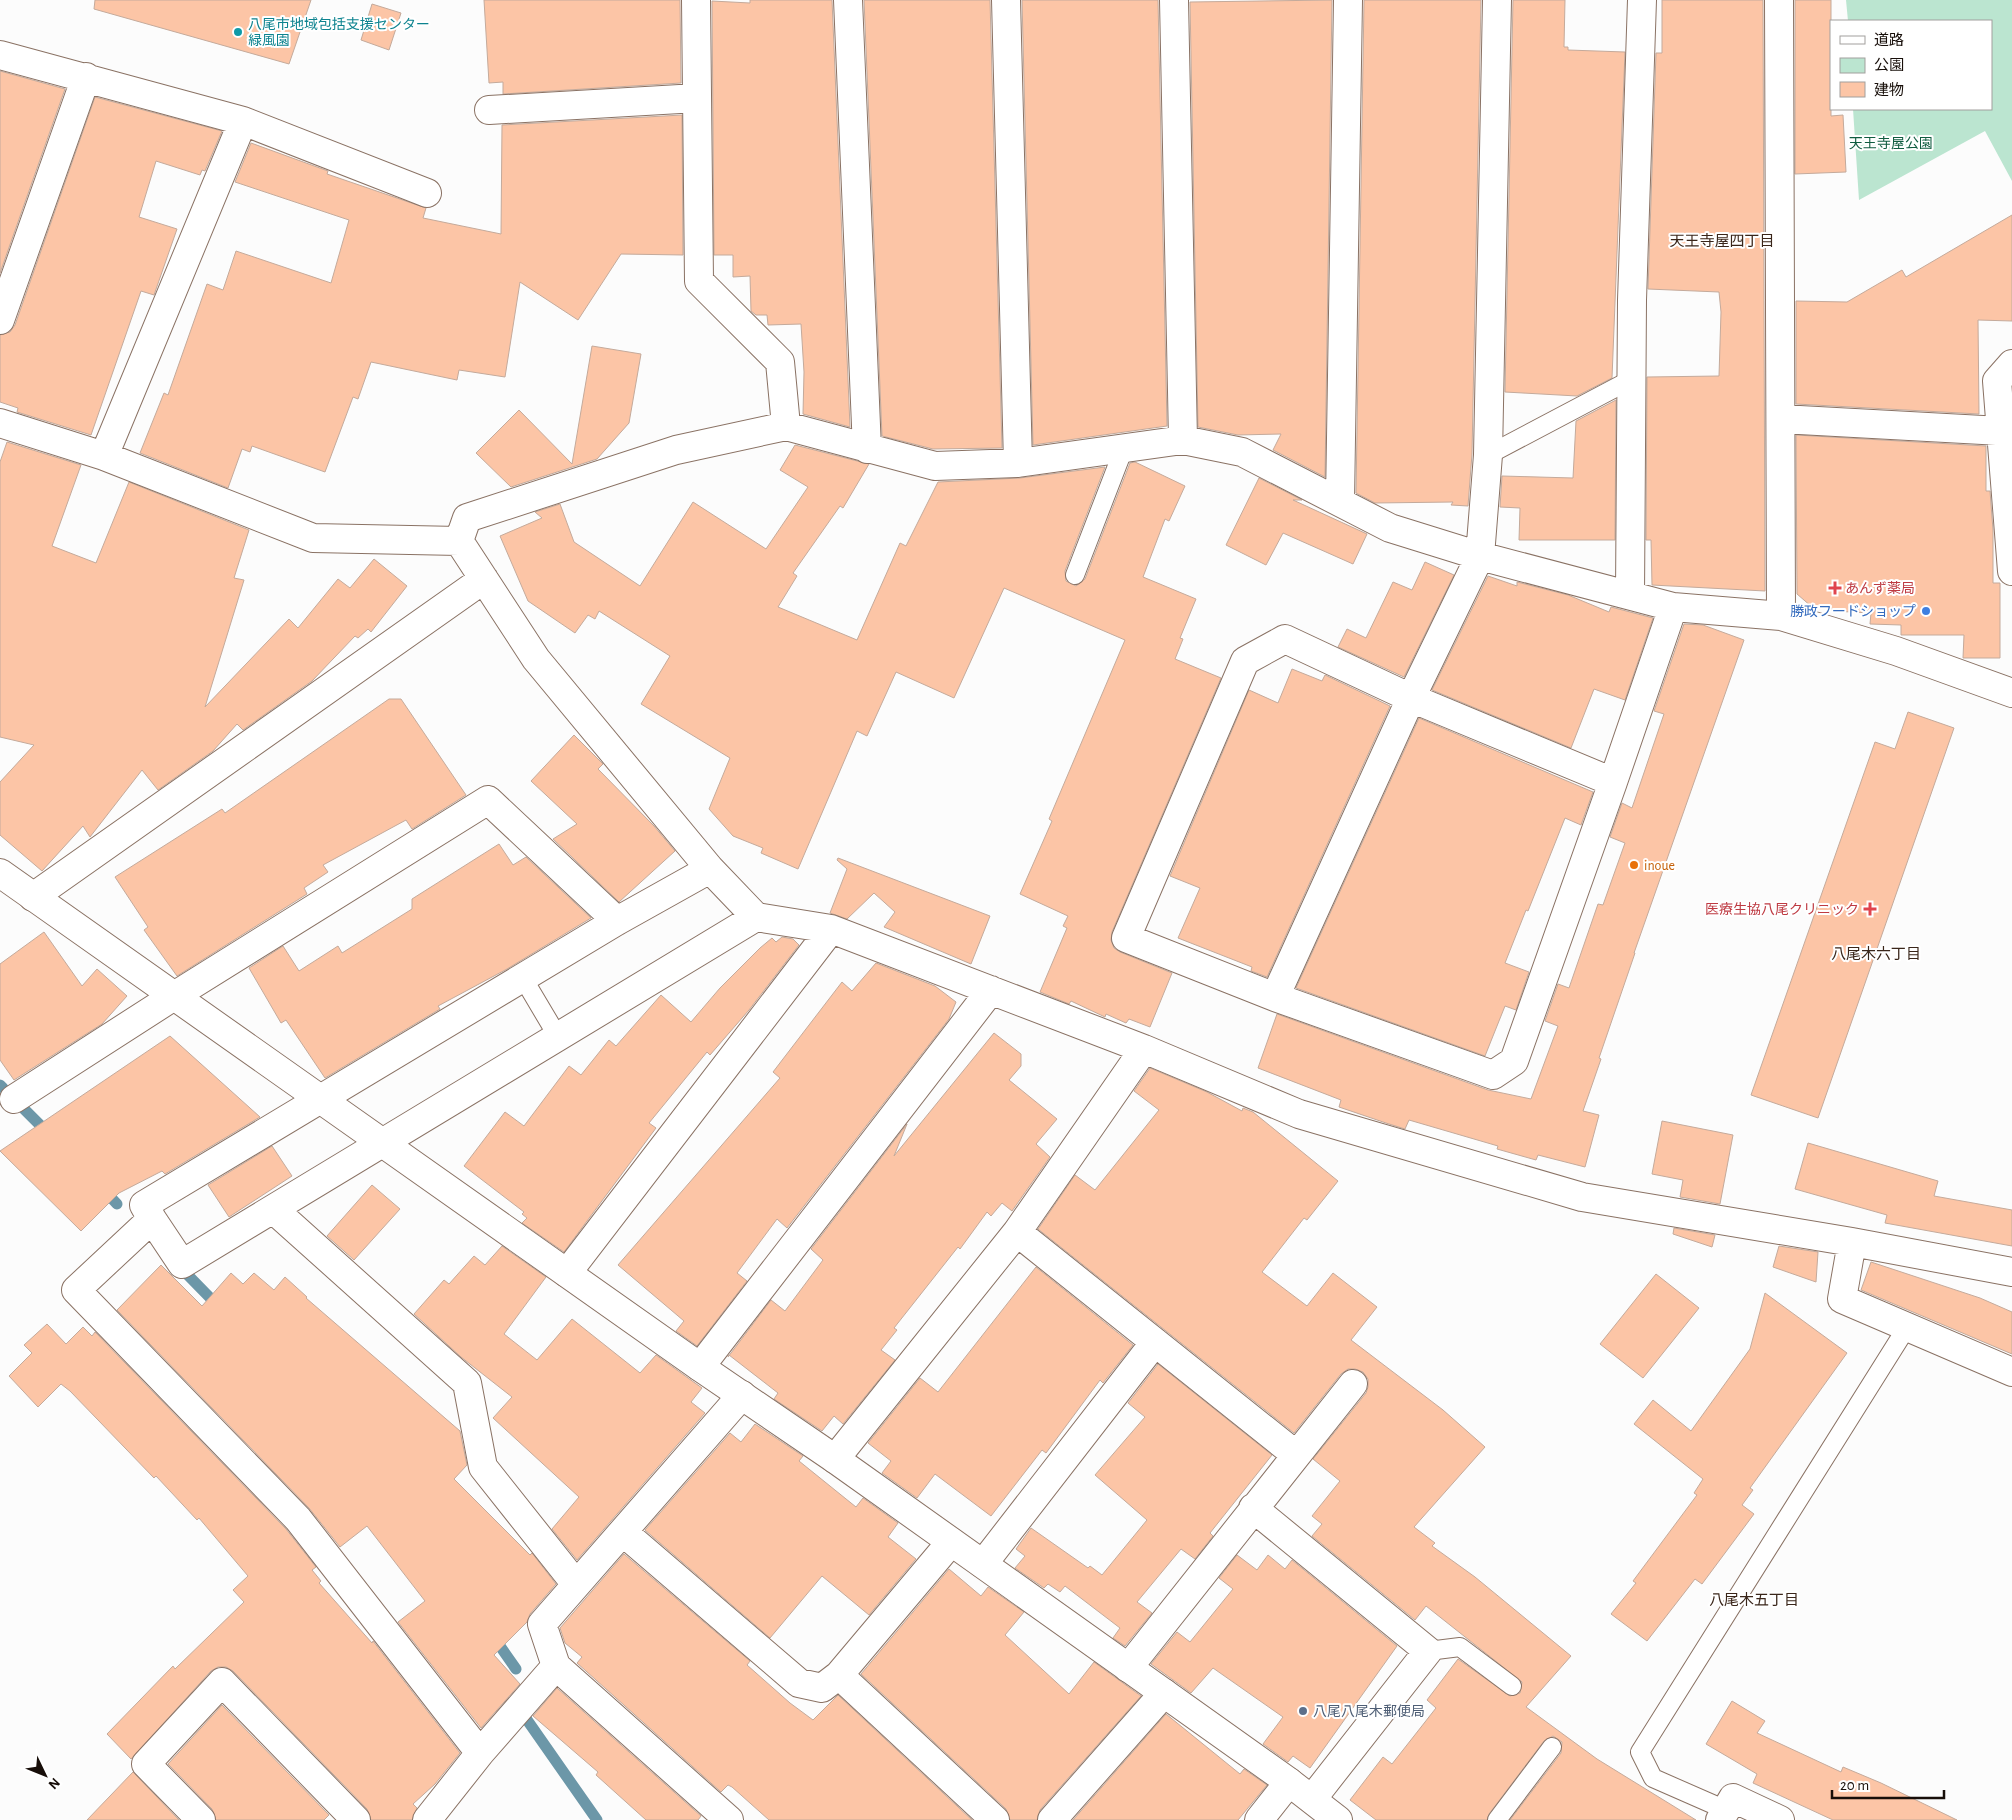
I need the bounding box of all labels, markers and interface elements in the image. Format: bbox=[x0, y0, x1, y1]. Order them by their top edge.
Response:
place label: 八尾市地域包括支援センター 緑風園 bbox=[248, 17, 430, 48]
legend bbox=[1830, 20, 1992, 110]
marker: 八尾市地域包括支援センター 緑風園 bbox=[232, 26, 244, 38]
text: 道路 bbox=[1874, 32, 1904, 48]
text: 公園 bbox=[1874, 57, 1904, 73]
text: 建物 bbox=[1874, 82, 1904, 98]
park label: 天王寺屋公園 bbox=[1849, 136, 1933, 151]
district label: 天王寺屋四丁目 bbox=[1669, 233, 1775, 249]
place label: あんず薬局 bbox=[1845, 581, 1915, 596]
marker: あんず薬局 bbox=[1829, 582, 1841, 594]
place label: 勝政フードショップ bbox=[1790, 604, 1916, 619]
marker: 勝政フードショップ bbox=[1920, 605, 1932, 617]
marker: inoue bbox=[1628, 859, 1640, 871]
place label: inoue bbox=[1644, 859, 1675, 873]
place label: 医療生協八尾クリニック bbox=[1705, 901, 1859, 917]
marker: 医療生協八尾クリニック bbox=[1863, 902, 1877, 916]
district label: 八尾木六丁目 bbox=[1831, 946, 1921, 962]
district label: 八尾木五丁目 bbox=[1709, 1592, 1799, 1608]
place label: 八尾八尾木郵便局 bbox=[1313, 1704, 1425, 1719]
marker: 八尾八尾木郵便局 bbox=[1297, 1705, 1309, 1717]
north arrow bbox=[20, 1750, 70, 1800]
scale bar bbox=[1832, 1768, 1944, 1800]
text: N bbox=[45, 1775, 62, 1792]
text: 20 m bbox=[1840, 1778, 1869, 1793]

